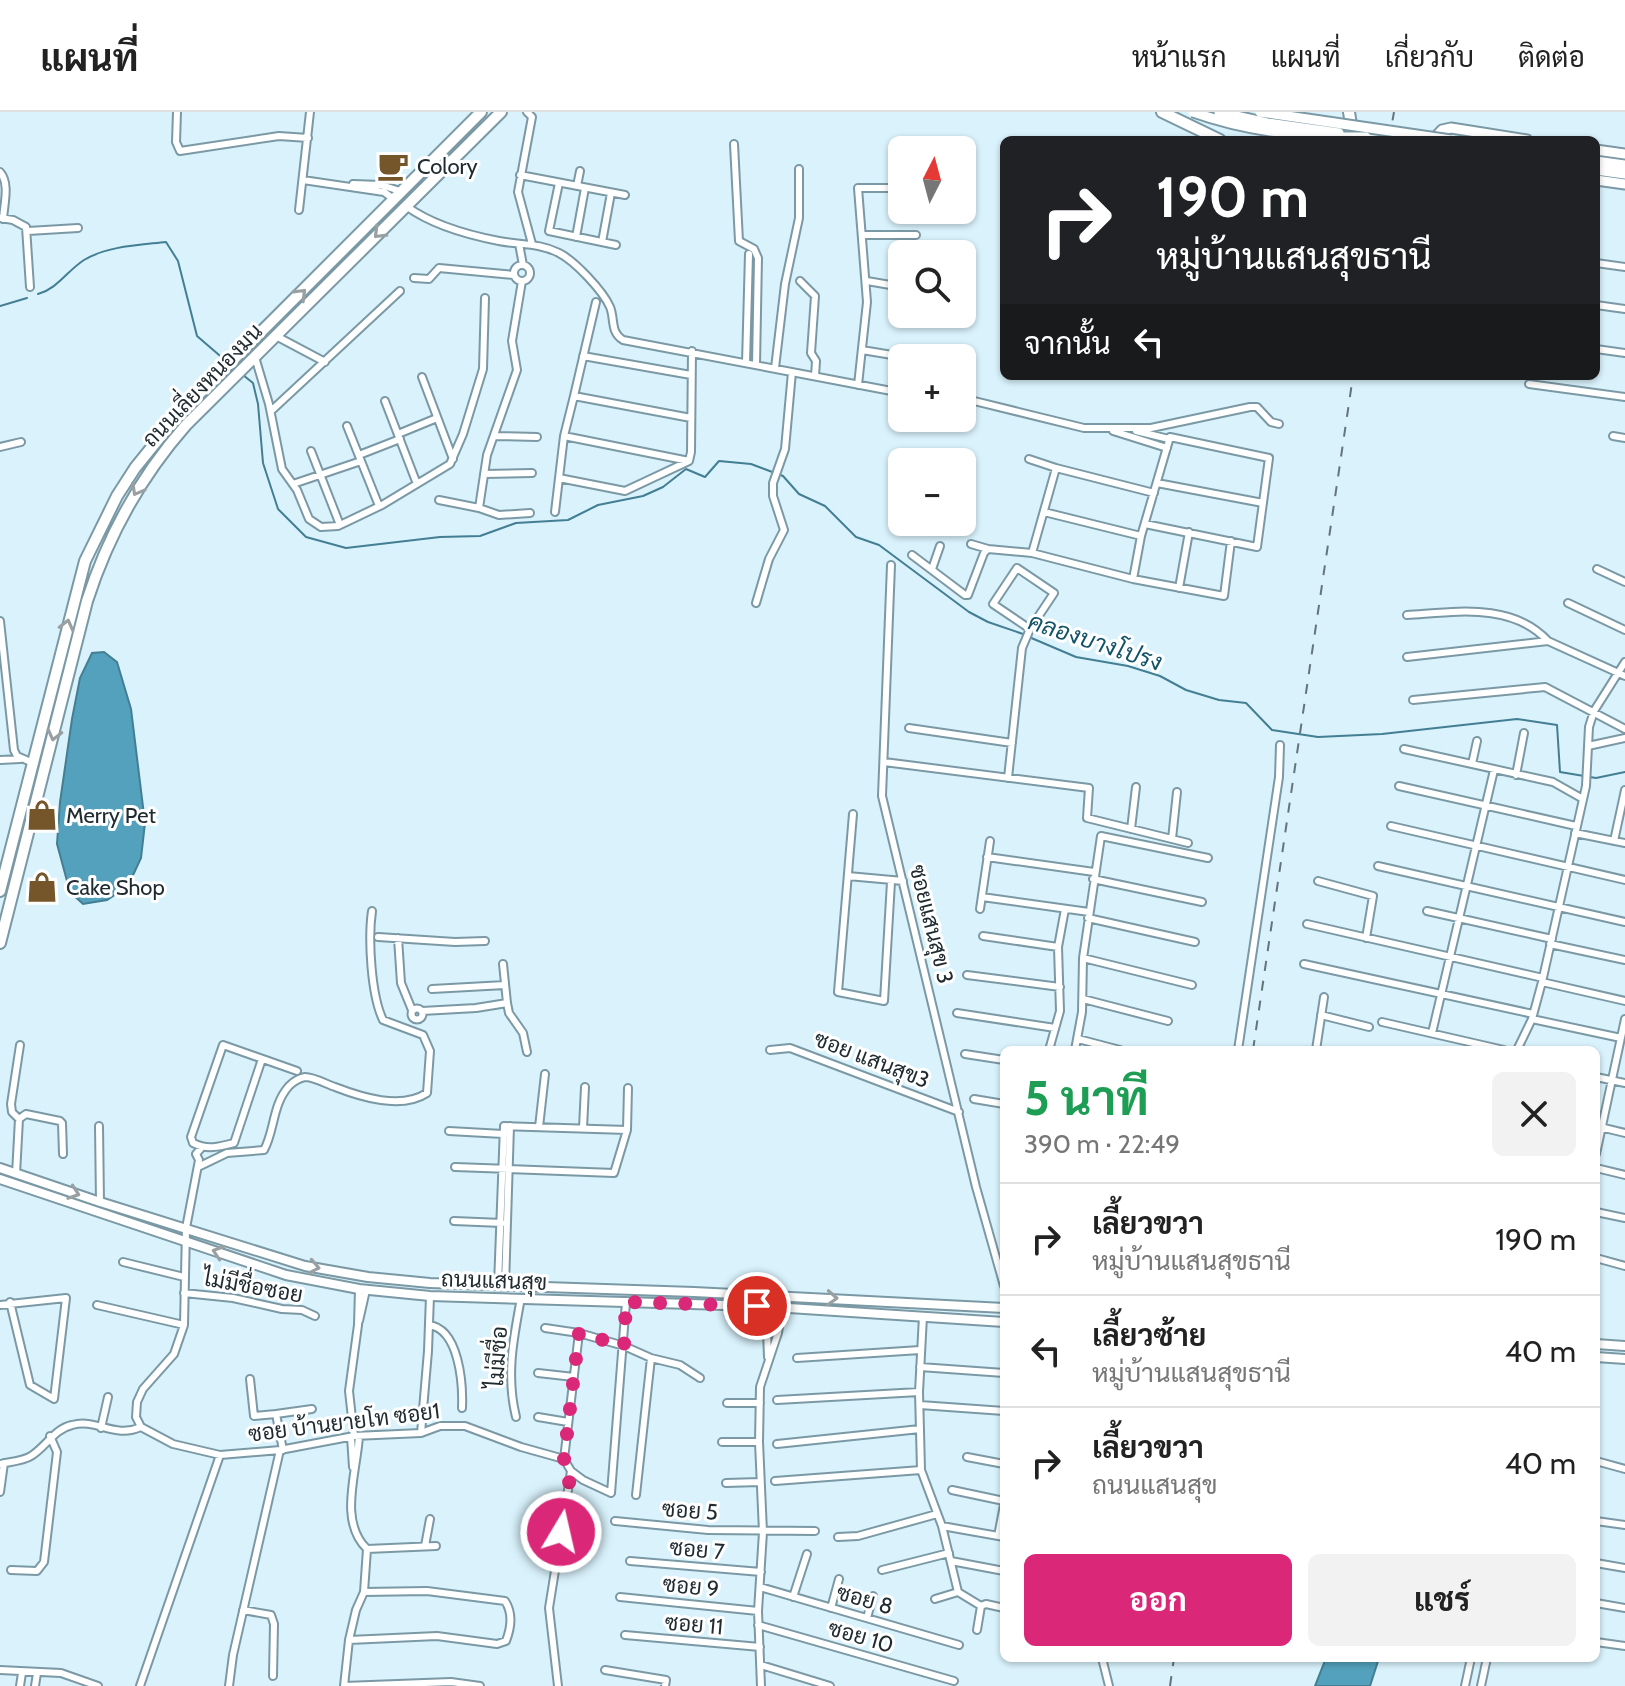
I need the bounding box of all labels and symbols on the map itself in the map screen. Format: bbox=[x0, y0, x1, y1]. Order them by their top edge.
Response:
north arrow bbox=[888, 136, 976, 224]
cafe icon: Colory bbox=[376, 149, 410, 183]
place label: Colory bbox=[417, 153, 478, 180]
one-way arrow bbox=[374, 224, 388, 238]
one-way arrow bbox=[292, 288, 306, 303]
street label: ถนนเลี่ยงหนองมน bbox=[132, 314, 268, 453]
one-way arrow bbox=[132, 482, 147, 497]
water label: คลองบางโปรง bbox=[1025, 605, 1166, 677]
one-way arrow bbox=[58, 619, 75, 633]
one-way arrow bbox=[47, 728, 64, 742]
shop icon: Merry Pet bbox=[25, 798, 59, 832]
place label: Merry Pet bbox=[66, 802, 156, 829]
street label: ซอยแสนสุข 3 bbox=[902, 862, 959, 987]
shop icon: Cake Shop bbox=[25, 870, 59, 904]
place label: Cake Shop bbox=[66, 874, 165, 901]
street label: ซอย แสนสุข3 bbox=[810, 1025, 933, 1096]
one-way arrow bbox=[66, 1184, 80, 1200]
one-way arrow bbox=[211, 1245, 225, 1261]
street label: ไม่มีชื่อซอย bbox=[199, 1258, 306, 1309]
one-way arrow bbox=[306, 1258, 320, 1275]
street label: ถนนแสนสุข bbox=[440, 1265, 547, 1298]
pin bbox=[723, 1272, 791, 1340]
one-way arrow bbox=[826, 1290, 839, 1307]
street label: ไม่มีชื่อ bbox=[476, 1325, 513, 1391]
street label: ซอย บ้านยายโท ซอย1 bbox=[247, 1396, 441, 1448]
position arrow bbox=[519, 1490, 603, 1574]
street label: ซอย 5 bbox=[661, 1495, 719, 1526]
street label: ซอย 7 bbox=[668, 1534, 726, 1565]
street label: ซอย 9 bbox=[661, 1570, 720, 1603]
street label: ซอย 8 bbox=[834, 1579, 896, 1620]
street label: ซอย 11 bbox=[664, 1609, 724, 1640]
street label: ซอย 10 bbox=[825, 1614, 897, 1659]

